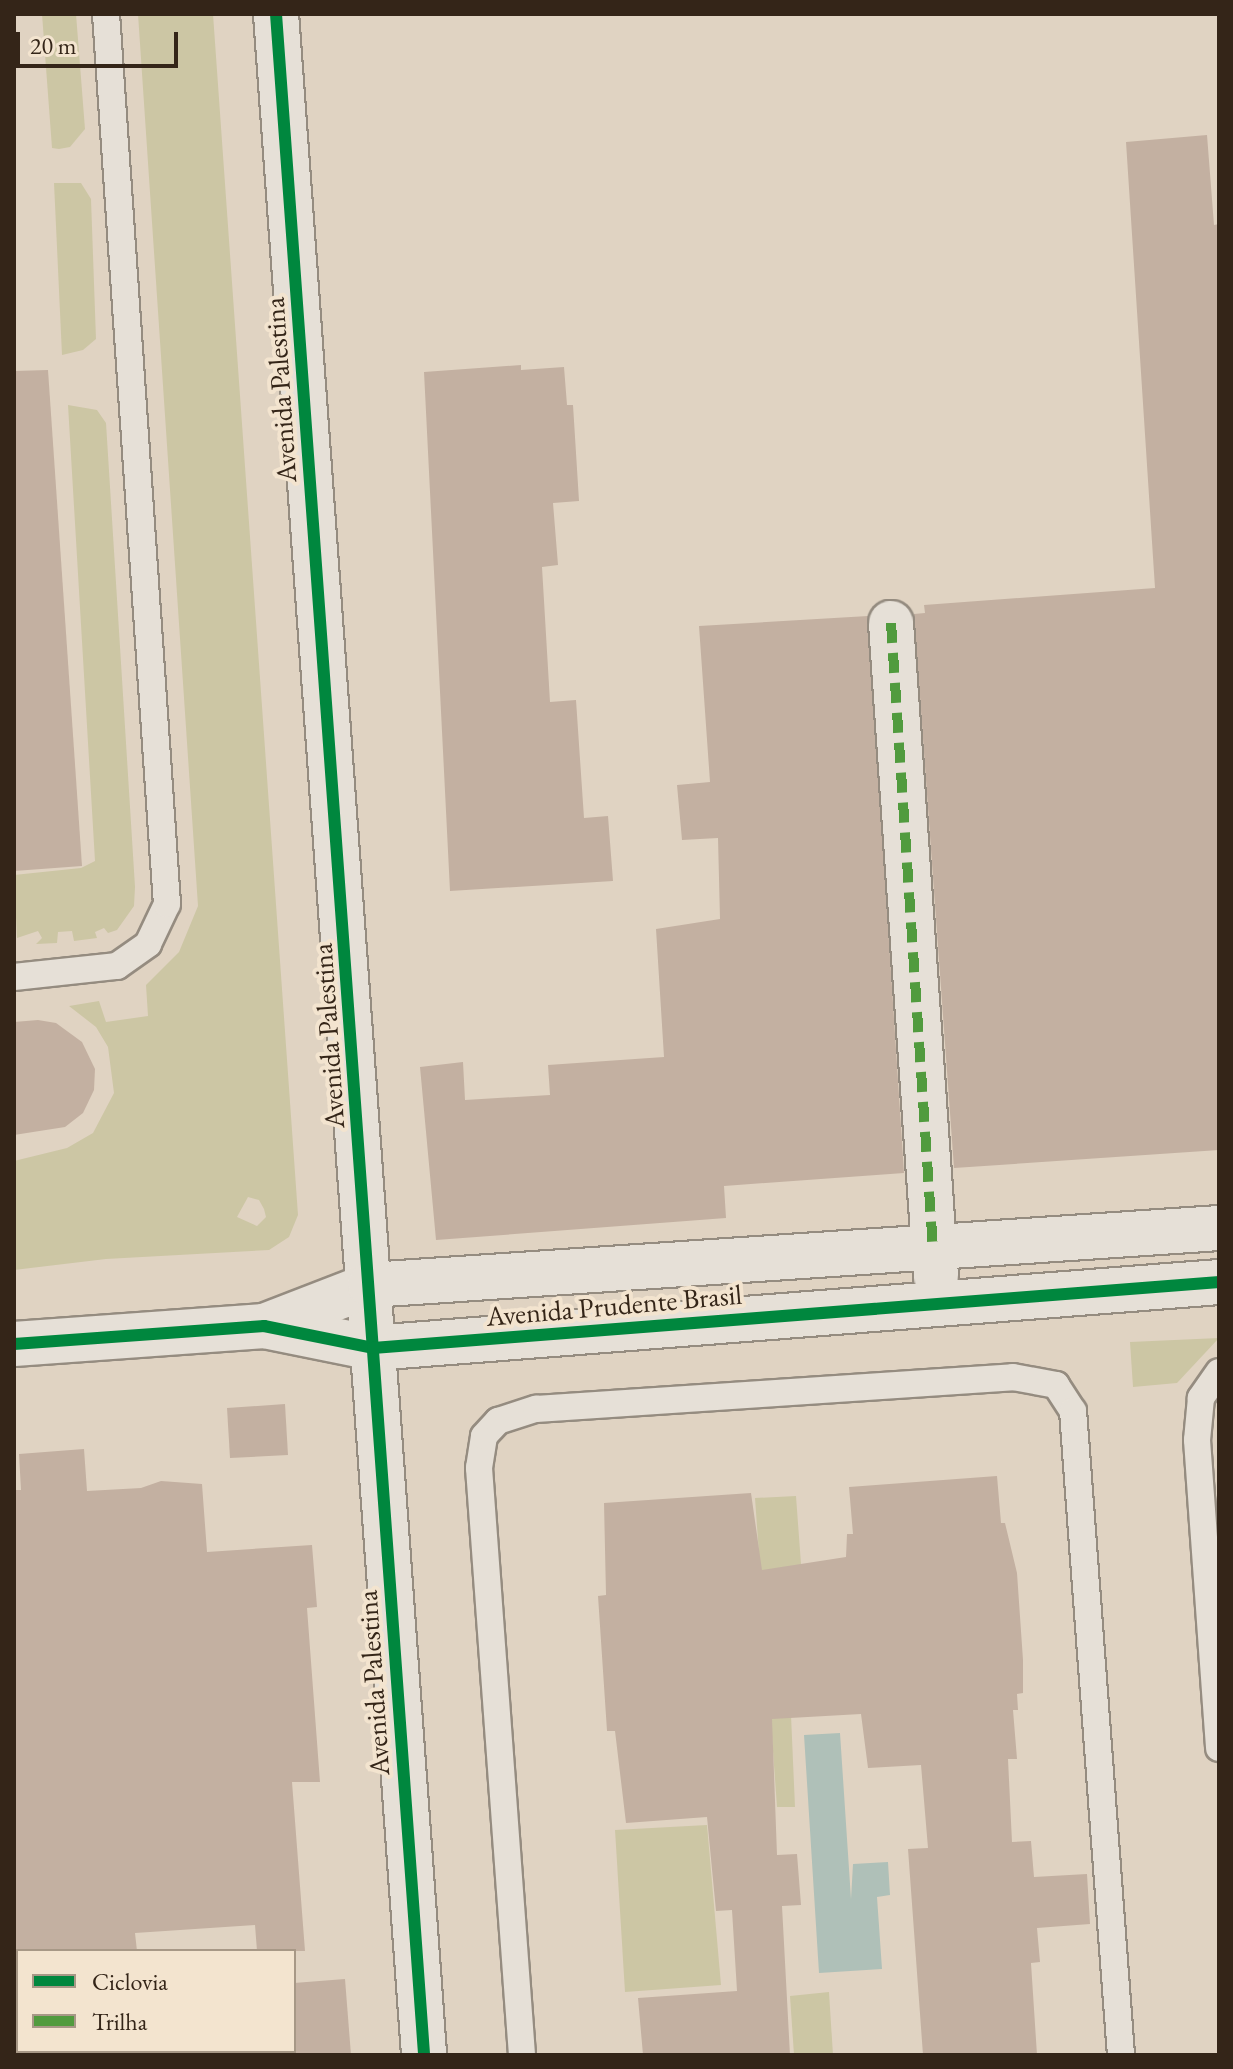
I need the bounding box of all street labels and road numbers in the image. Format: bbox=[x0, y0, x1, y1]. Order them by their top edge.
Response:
street label: Avenida Palestina bbox=[257, 296, 303, 484]
street label: Avenida Palestina bbox=[305, 942, 351, 1130]
street label: Avenida Prudente Brasil bbox=[485, 1277, 743, 1333]
street label: Avenida Palestina bbox=[350, 1589, 396, 1777]

